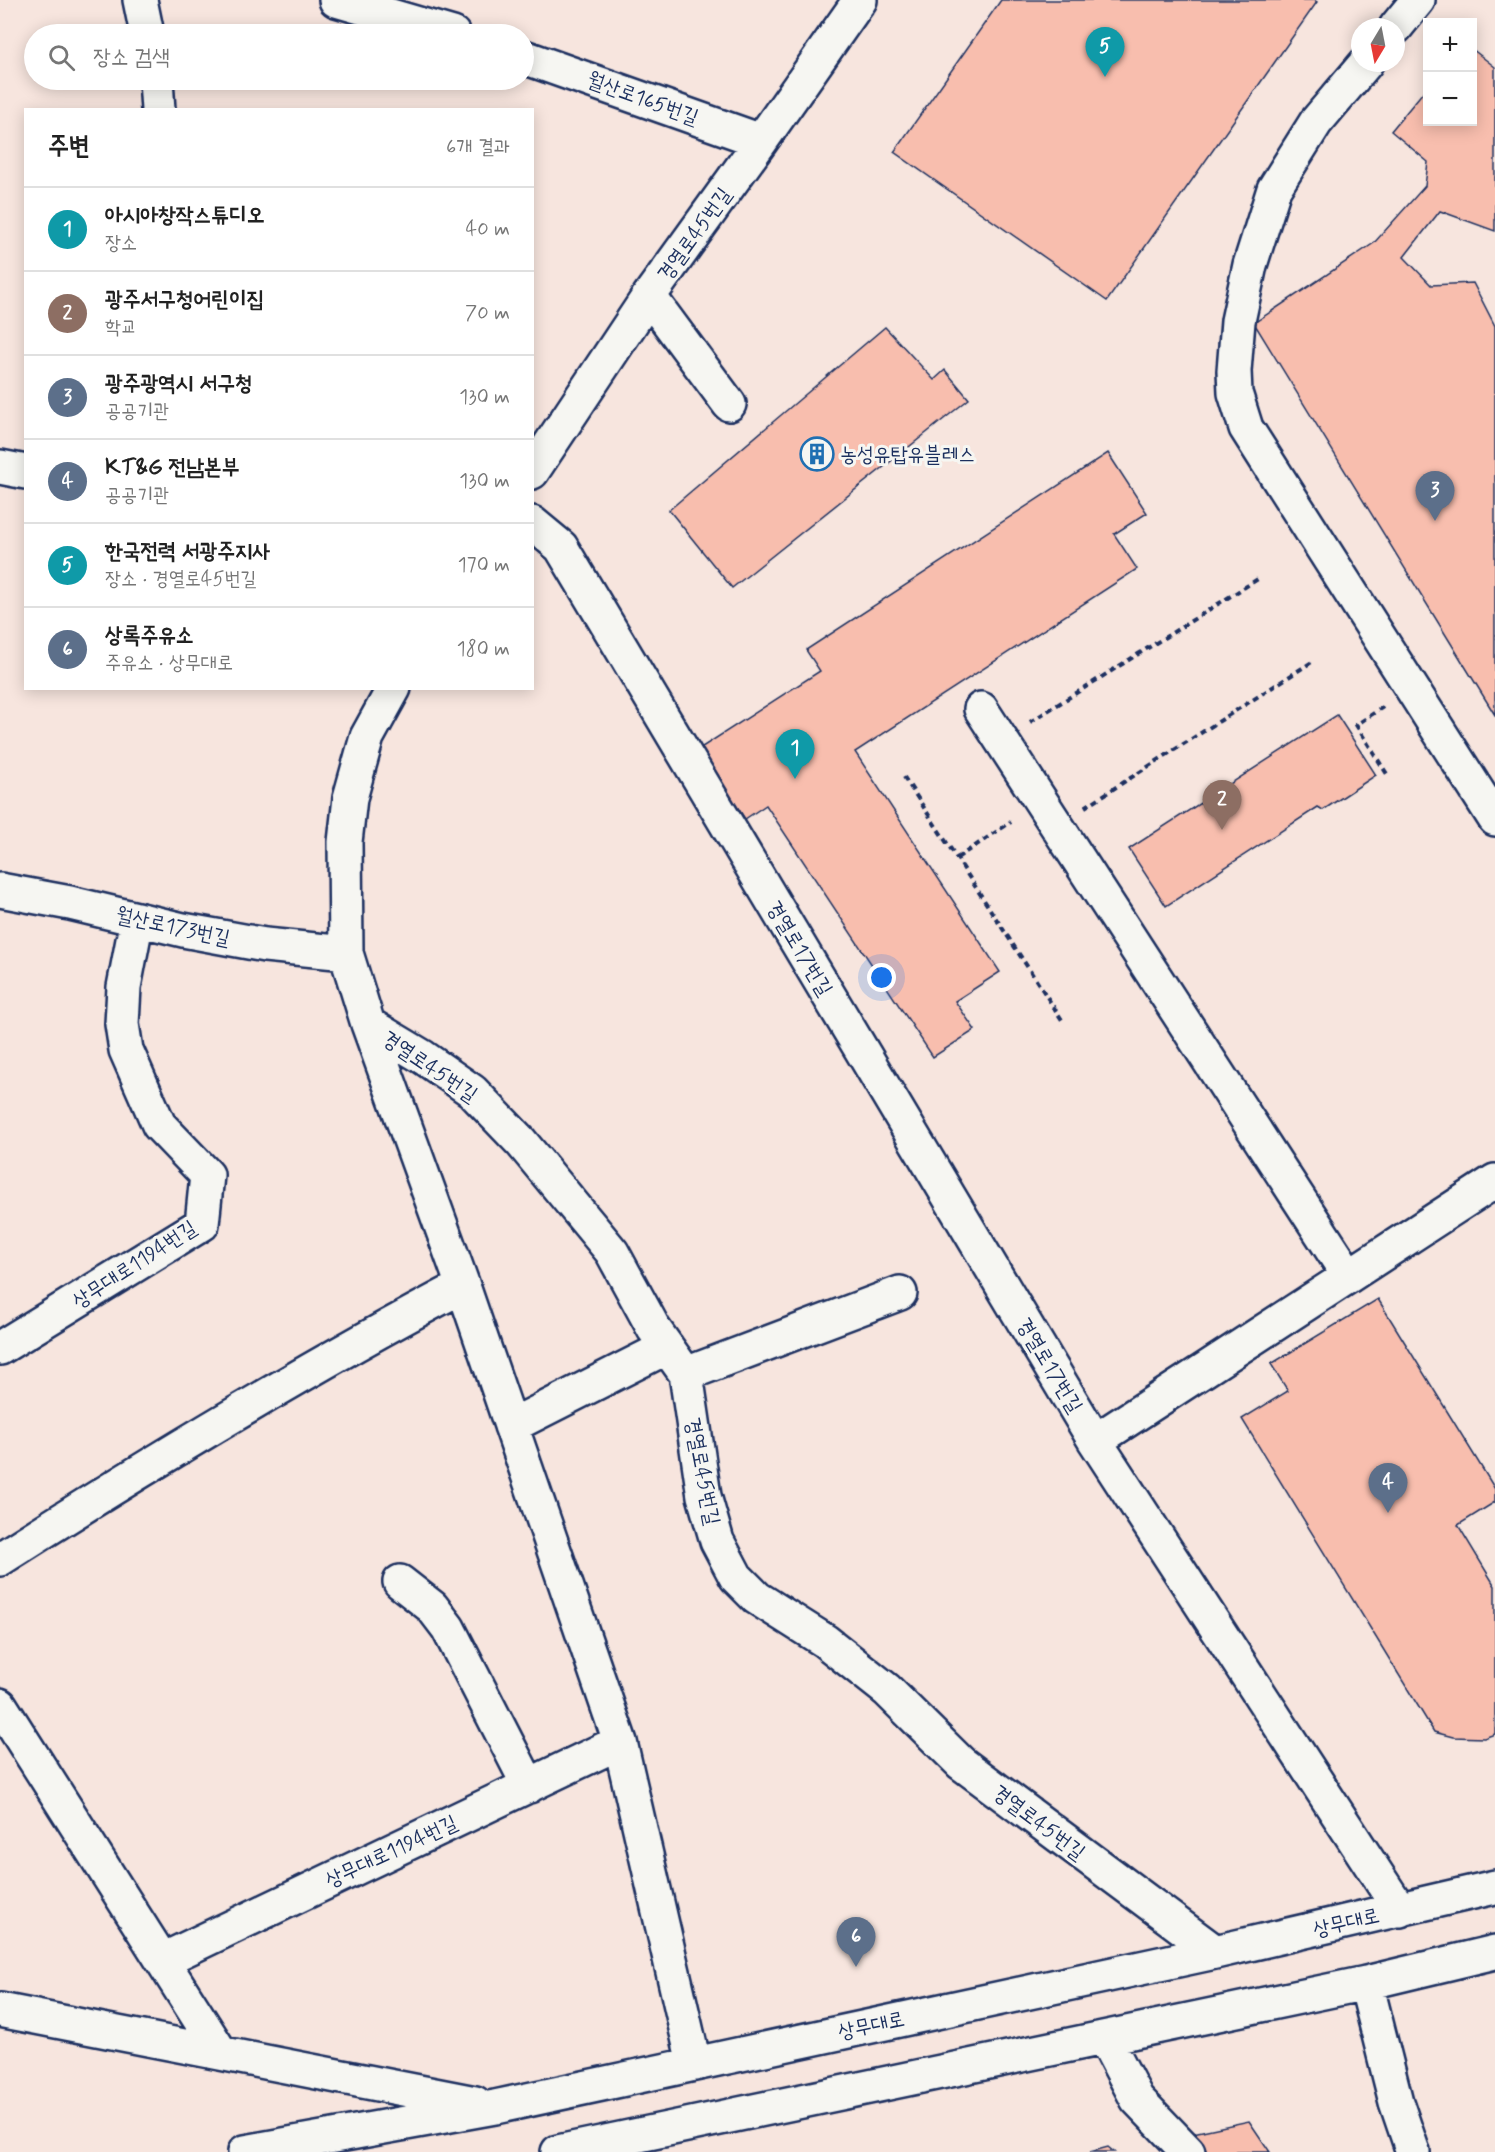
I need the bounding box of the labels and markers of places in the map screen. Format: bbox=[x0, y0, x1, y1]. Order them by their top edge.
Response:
pin: 5 bbox=[1086, 28, 1124, 77]
building icon: 농성유탑유블레스 bbox=[799, 436, 835, 472]
place label: 농성유탑유블레스 bbox=[840, 441, 975, 469]
pin: 3 bbox=[1416, 472, 1454, 521]
pin: 1 bbox=[776, 730, 814, 779]
pin: 2 bbox=[1202, 780, 1242, 830]
pin: 4 bbox=[1368, 1464, 1408, 1513]
pin: 6 bbox=[836, 1918, 876, 1967]

